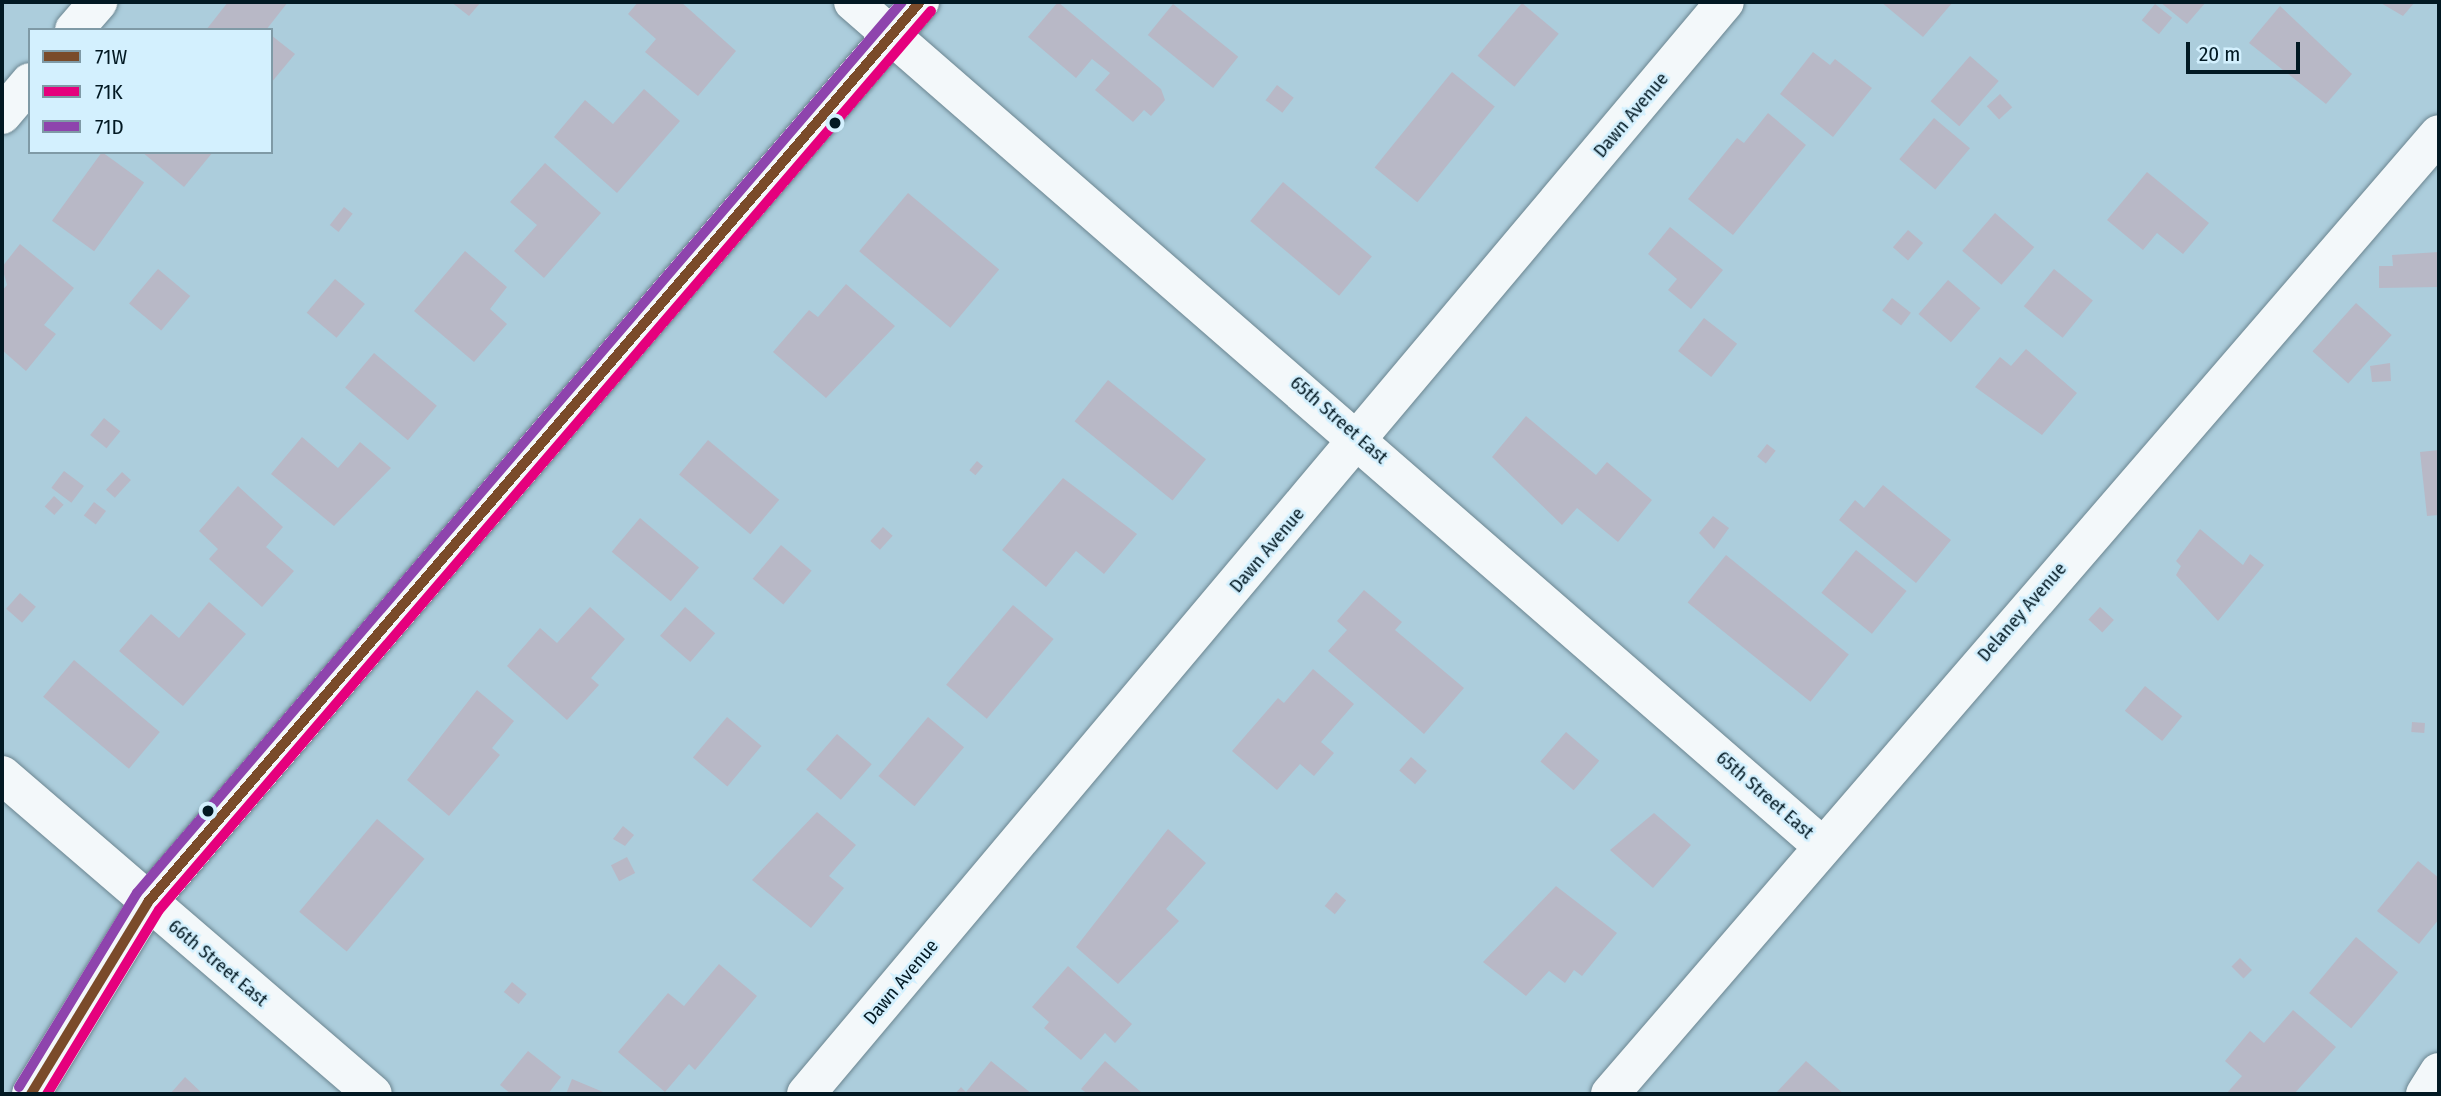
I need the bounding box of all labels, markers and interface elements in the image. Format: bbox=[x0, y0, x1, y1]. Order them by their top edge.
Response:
legend bbox=[28, 28, 273, 154]
scale bar bbox=[2189, 28, 2303, 72]
text: 20 m bbox=[2199, 41, 2240, 67]
text: 71W bbox=[95, 44, 127, 70]
street label: Dawn Avenue bbox=[1589, 68, 1673, 162]
text: 71K bbox=[95, 79, 123, 105]
text: 71D bbox=[95, 114, 124, 140]
unlabelled marker bbox=[828, 116, 842, 130]
street label: 65th Street East bbox=[1285, 371, 1393, 469]
street label: Dawn Avenue bbox=[1225, 503, 1309, 597]
street label: Delaney Avenue bbox=[1973, 558, 2071, 666]
street label: 65th Street East bbox=[1711, 746, 1819, 844]
unlabelled marker bbox=[201, 804, 215, 818]
street label: 66th Street East bbox=[164, 915, 272, 1011]
street label: Dawn Avenue bbox=[859, 935, 943, 1029]

